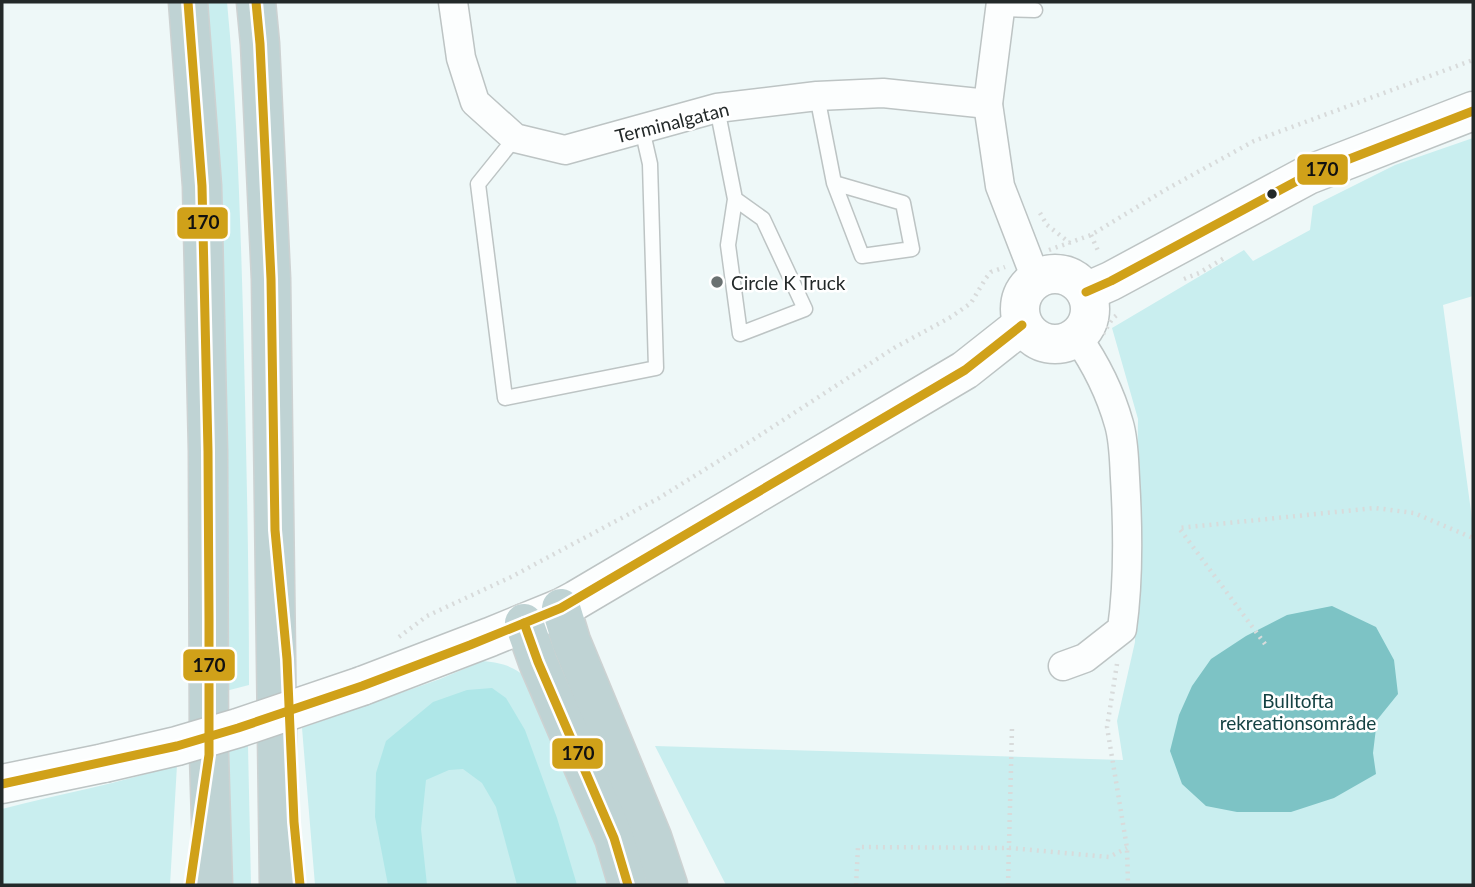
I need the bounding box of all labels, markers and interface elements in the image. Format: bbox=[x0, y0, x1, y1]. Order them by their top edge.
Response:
street label: Terminalgatan bbox=[613, 97, 731, 147]
line badge: 170 bbox=[1296, 153, 1349, 186]
text: 170 bbox=[1305, 157, 1339, 180]
unlabelled marker bbox=[1265, 187, 1279, 201]
line badge: 170 bbox=[176, 206, 229, 240]
text: 170 bbox=[186, 210, 220, 233]
place label: Circle K Truck bbox=[731, 271, 846, 294]
marker: Circle K Truck bbox=[709, 274, 725, 290]
line badge: 170 bbox=[182, 648, 236, 682]
text: 170 bbox=[192, 653, 226, 676]
park label: Bulltofta rekreationsområde bbox=[1220, 689, 1376, 734]
line badge: 170 bbox=[551, 737, 604, 770]
text: 170 bbox=[561, 741, 595, 764]

